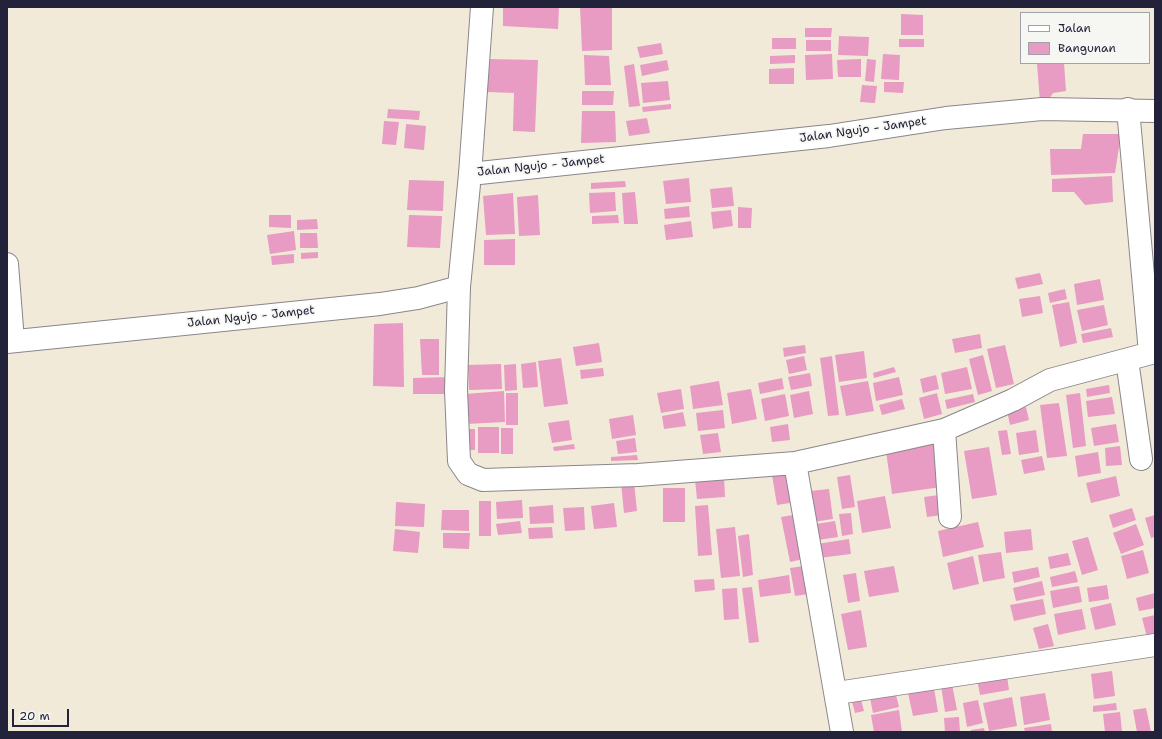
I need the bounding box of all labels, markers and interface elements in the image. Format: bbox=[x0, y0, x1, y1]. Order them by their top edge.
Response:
legend bbox=[1020, 12, 1150, 64]
text: Jalan bbox=[1058, 20, 1091, 36]
text: Bangunan bbox=[1058, 40, 1116, 56]
street label: Jalan Ngujo - Jampet bbox=[799, 114, 927, 146]
street label: Jalan Ngujo - Jampet bbox=[477, 152, 605, 180]
street label: Jalan Ngujo - Jampet bbox=[187, 303, 315, 331]
scale bar bbox=[14, 701, 71, 727]
text: 20 m bbox=[19, 708, 50, 724]

